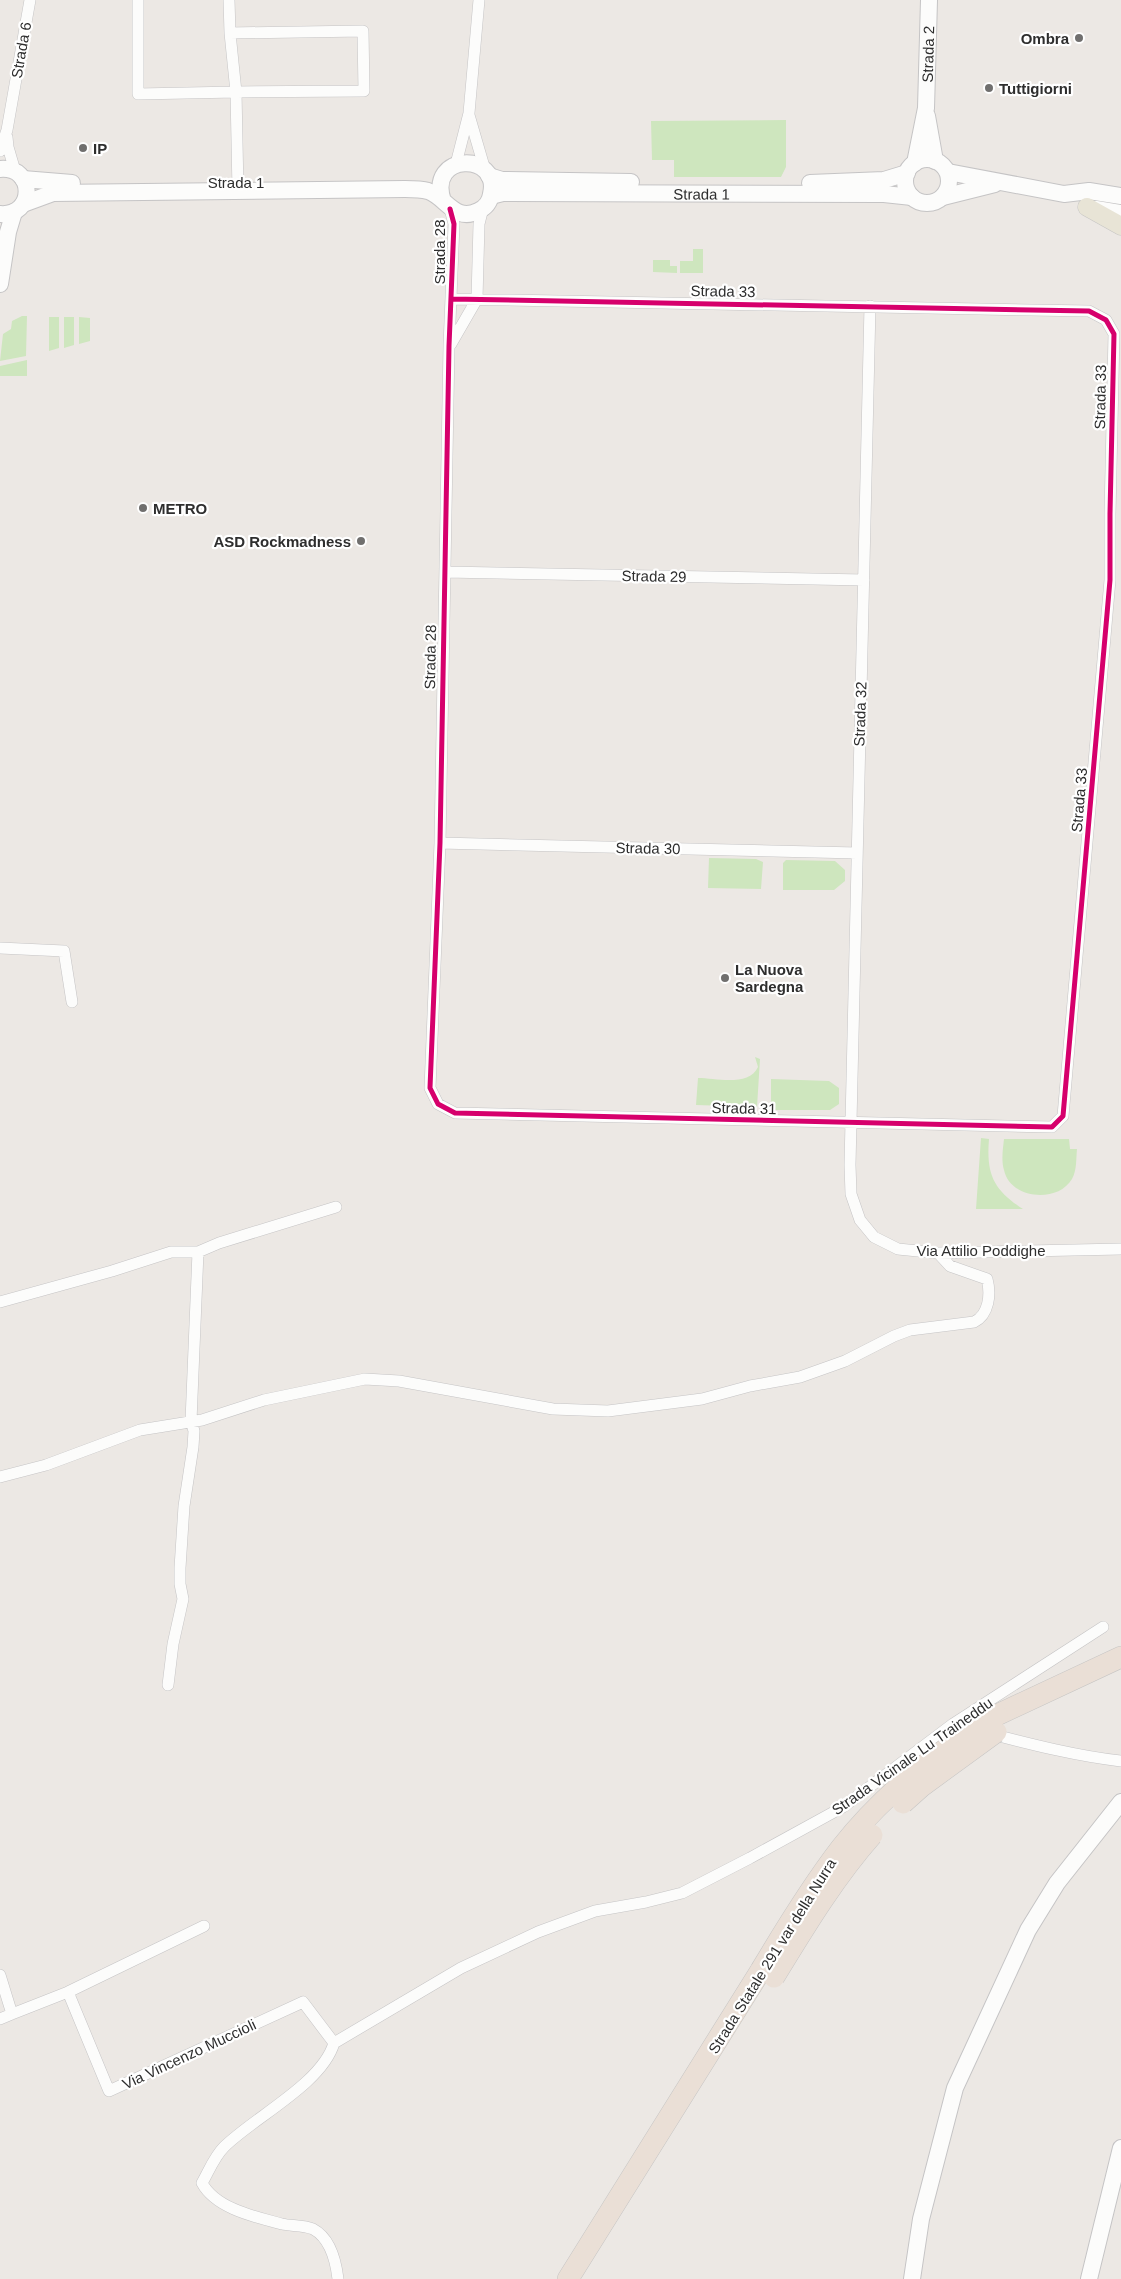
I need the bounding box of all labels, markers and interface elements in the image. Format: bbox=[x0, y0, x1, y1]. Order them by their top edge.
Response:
street label: Strada 6 bbox=[8, 21, 34, 79]
street label: Strada 2 bbox=[918, 26, 937, 83]
place label: Ombra bbox=[1021, 30, 1070, 47]
marker: Ombra bbox=[1073, 32, 1085, 44]
place label: Tuttigiorni bbox=[999, 80, 1072, 97]
marker: Tuttigiorni bbox=[983, 82, 995, 94]
place label: IP bbox=[93, 140, 107, 157]
marker: IP bbox=[77, 142, 89, 154]
street label: Strada 1 bbox=[208, 174, 264, 191]
street label: Strada 1 bbox=[673, 185, 730, 202]
street label: Strada 28 bbox=[431, 219, 448, 285]
street label: Strada 33 bbox=[690, 282, 756, 300]
street label: Strada 33 bbox=[1091, 364, 1109, 430]
place label: METRO bbox=[153, 500, 207, 517]
marker: METRO bbox=[137, 502, 149, 514]
place label: ASD Rockmadness bbox=[213, 533, 351, 550]
marker: ASD Rockmadness bbox=[355, 535, 367, 547]
street label: Strada 29 bbox=[621, 567, 687, 585]
street label: Strada 28 bbox=[421, 624, 439, 690]
street label: Strada 32 bbox=[850, 681, 870, 747]
street label: Strada 33 bbox=[1068, 767, 1090, 833]
street label: Strada 30 bbox=[615, 839, 681, 857]
place label: La Nuova Sardegna bbox=[735, 961, 804, 995]
marker: La Nuova Sardegna bbox=[719, 972, 731, 984]
street label: Strada 31 bbox=[711, 1099, 777, 1117]
street label: Via Attilio Poddighe bbox=[917, 1242, 1046, 1259]
street label: Strada Vicinale Lu Traineddu bbox=[828, 1694, 996, 1818]
street label: Strada Statale 291 var della Nurra bbox=[705, 1855, 840, 2057]
street label: Via Vincenzo Muccioli bbox=[120, 2016, 258, 2092]

